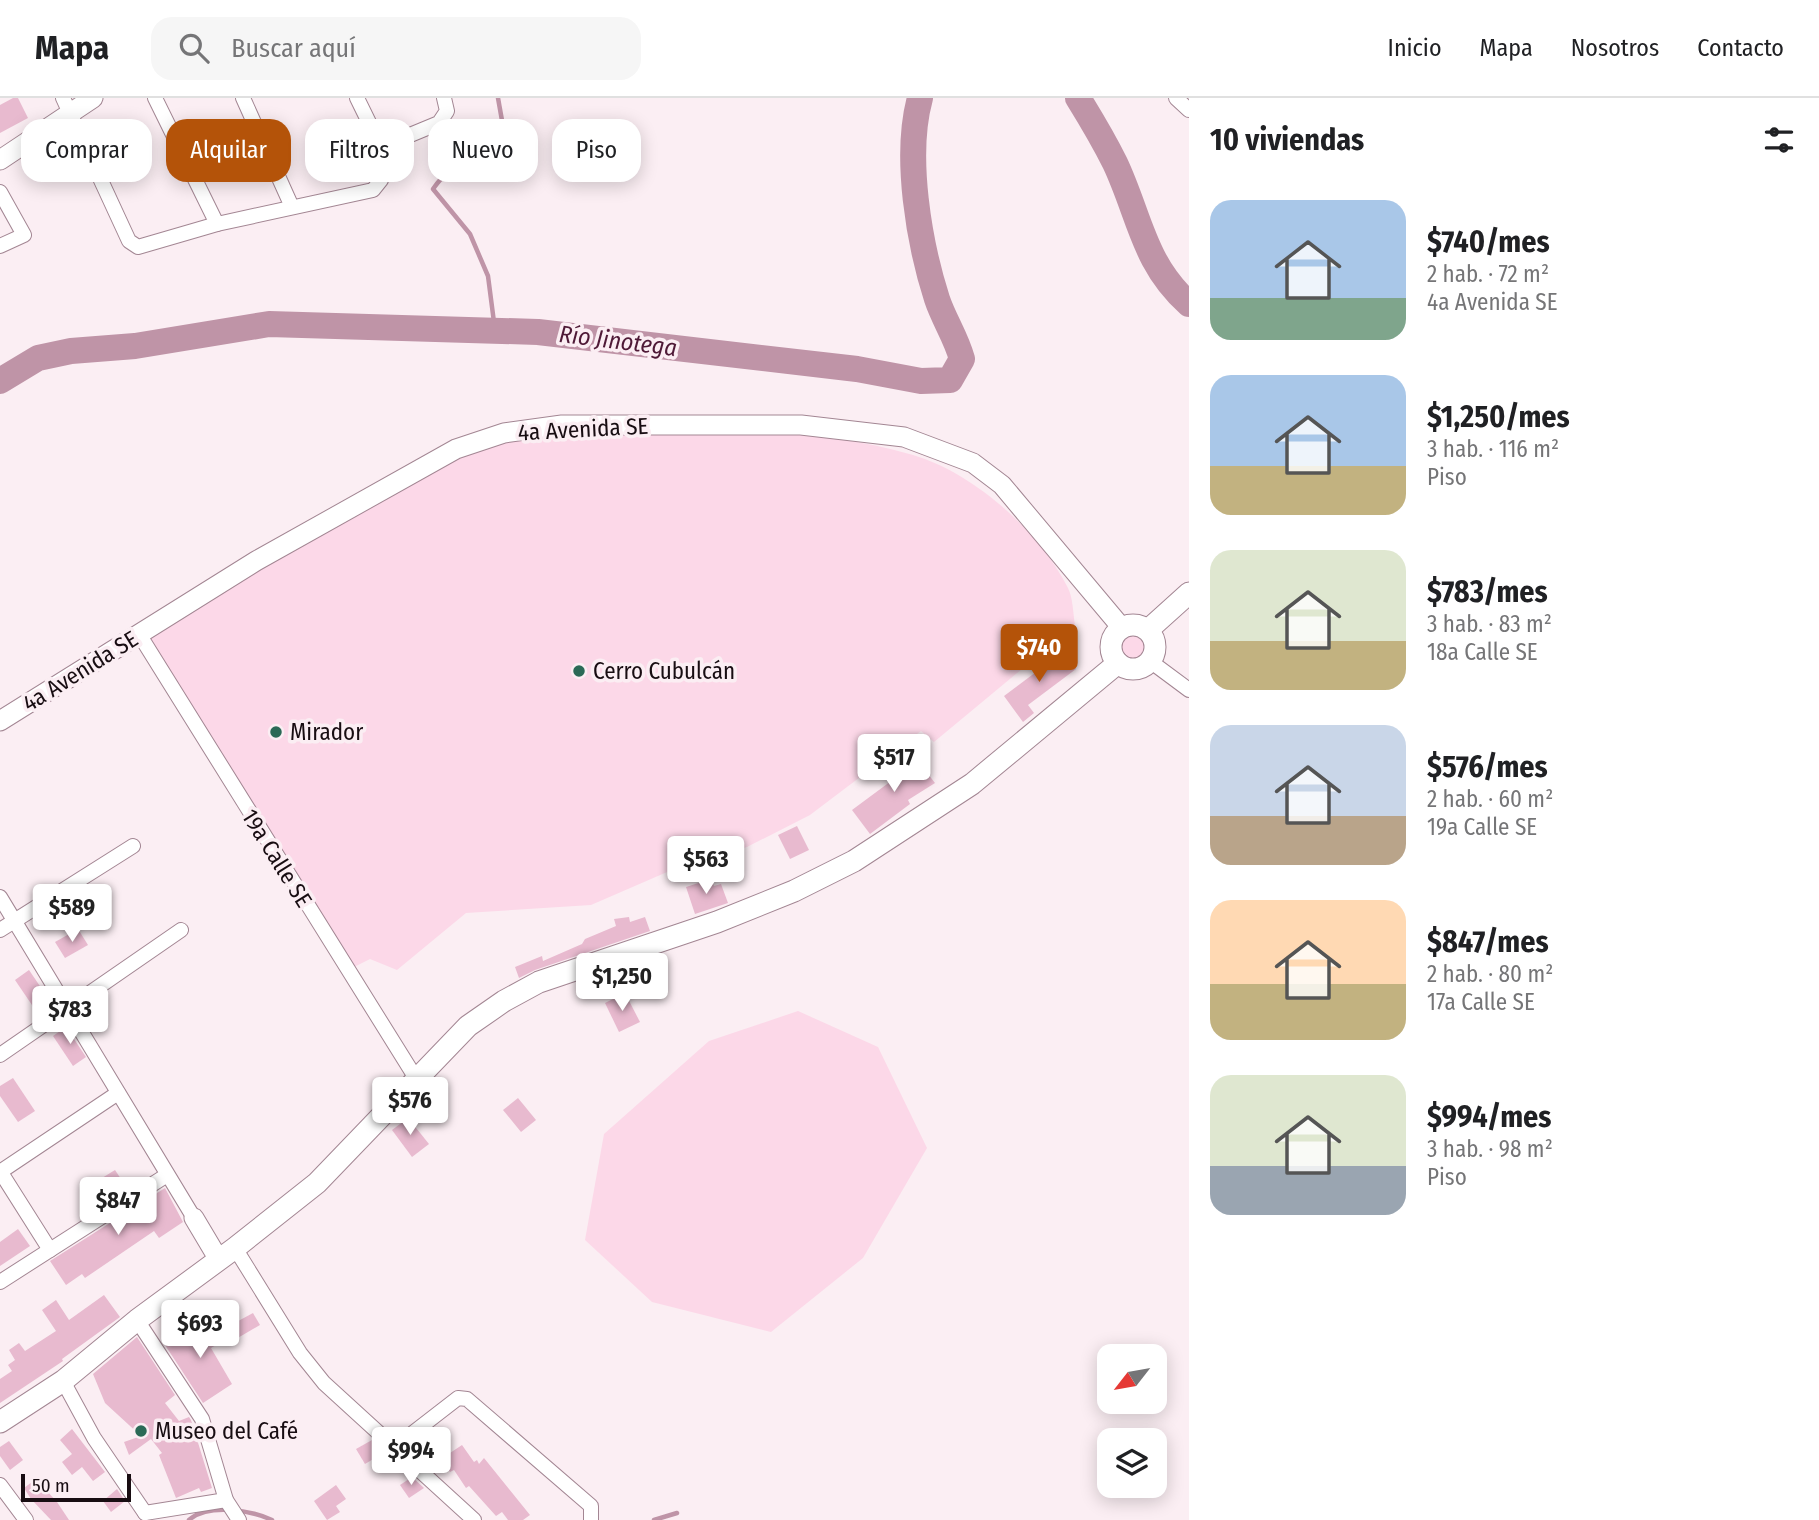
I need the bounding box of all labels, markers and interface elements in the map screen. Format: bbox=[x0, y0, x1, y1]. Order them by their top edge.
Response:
search box bbox=[151, 17, 641, 80]
text: Mapa bbox=[35, 28, 109, 68]
icon: search bbox=[175, 29, 213, 67]
text: Buscar aquí bbox=[231, 33, 356, 64]
text: Inicio bbox=[1388, 34, 1442, 62]
text: Mapa bbox=[1480, 34, 1533, 62]
text: Nosotros bbox=[1571, 34, 1659, 62]
text: Contacto bbox=[1697, 34, 1784, 62]
chip: Comprar bbox=[21, 119, 152, 182]
chip: Alquilar bbox=[166, 119, 291, 182]
chip: Filtros bbox=[305, 119, 414, 182]
chip: Nuevo bbox=[428, 119, 538, 182]
chip: Piso bbox=[552, 119, 641, 182]
icon: filters bbox=[1760, 121, 1798, 159]
text: 10 viviendas bbox=[1210, 122, 1364, 158]
text: $740/mes bbox=[1427, 224, 1550, 260]
icon: home bbox=[1266, 228, 1350, 312]
text: 2 hab. · 72 m² bbox=[1427, 260, 1549, 288]
text: 4a Avenida SE bbox=[1427, 288, 1558, 316]
water label: Río Jinotega bbox=[557, 320, 679, 362]
text: $1,250/mes bbox=[1427, 399, 1570, 435]
icon: home bbox=[1266, 403, 1350, 487]
street label: 4a Avenida SE bbox=[517, 412, 649, 446]
text: 3 hab. · 116 m² bbox=[1427, 435, 1559, 463]
text: Piso bbox=[1427, 463, 1467, 491]
text: $783/mes bbox=[1427, 574, 1548, 610]
icon: home bbox=[1266, 578, 1350, 662]
text: 3 hab. · 83 m² bbox=[1427, 610, 1552, 638]
pin: $740 bbox=[998, 624, 1080, 684]
street label: 4a Avenida SE bbox=[17, 625, 143, 717]
text: $740 bbox=[1017, 633, 1061, 661]
text: 18a Calle SE bbox=[1427, 638, 1538, 666]
place label: Cerro Cubulcán bbox=[593, 657, 735, 685]
marker: Cerro Cubulcán bbox=[571, 663, 587, 679]
place label: Mirador bbox=[290, 718, 363, 746]
marker: Mirador bbox=[268, 724, 284, 740]
pin: $517 bbox=[853, 734, 935, 794]
text: $517 bbox=[873, 743, 915, 771]
text: $576/mes bbox=[1427, 749, 1548, 785]
icon: home bbox=[1266, 753, 1350, 837]
text: 2 hab. · 60 m² bbox=[1427, 785, 1553, 813]
street label: 19a Calle SE bbox=[236, 804, 318, 912]
text: 19a Calle SE bbox=[1427, 813, 1537, 841]
pin: $563 bbox=[665, 836, 747, 896]
text: $563 bbox=[683, 845, 729, 873]
pin: $589 bbox=[31, 884, 113, 944]
text: $589 bbox=[49, 893, 95, 921]
text: $847/mes bbox=[1427, 924, 1549, 960]
icon: home bbox=[1266, 928, 1350, 1012]
pin: $1,250 bbox=[565, 954, 679, 1013]
text: 2 hab. · 80 m² bbox=[1427, 960, 1553, 988]
text: $1,250 bbox=[592, 962, 652, 990]
pin: $783 bbox=[29, 986, 111, 1046]
text: 17a Calle SE bbox=[1427, 988, 1535, 1016]
text: $783 bbox=[48, 995, 92, 1023]
pin: $576 bbox=[369, 1077, 451, 1137]
text: $576 bbox=[388, 1086, 432, 1114]
text: $994/mes bbox=[1427, 1099, 1551, 1135]
icon: home bbox=[1266, 1103, 1350, 1187]
text: 3 hab. · 98 m² bbox=[1427, 1135, 1553, 1163]
text: Piso bbox=[1427, 1163, 1467, 1191]
pin: $847 bbox=[77, 1178, 159, 1237]
text: $847 bbox=[96, 1186, 140, 1214]
pin: $693 bbox=[159, 1300, 241, 1360]
text: $693 bbox=[177, 1309, 223, 1337]
north arrow bbox=[1097, 1344, 1167, 1414]
map controls bbox=[1097, 1344, 1167, 1498]
place label: Museo del Café bbox=[155, 1417, 298, 1445]
marker: Museo del Café bbox=[133, 1423, 149, 1439]
pin: $994 bbox=[370, 1428, 452, 1487]
button: layers bbox=[1097, 1428, 1167, 1498]
text: $994 bbox=[388, 1436, 434, 1464]
scale bar bbox=[21, 1471, 131, 1503]
text: 50 m bbox=[32, 1474, 70, 1497]

